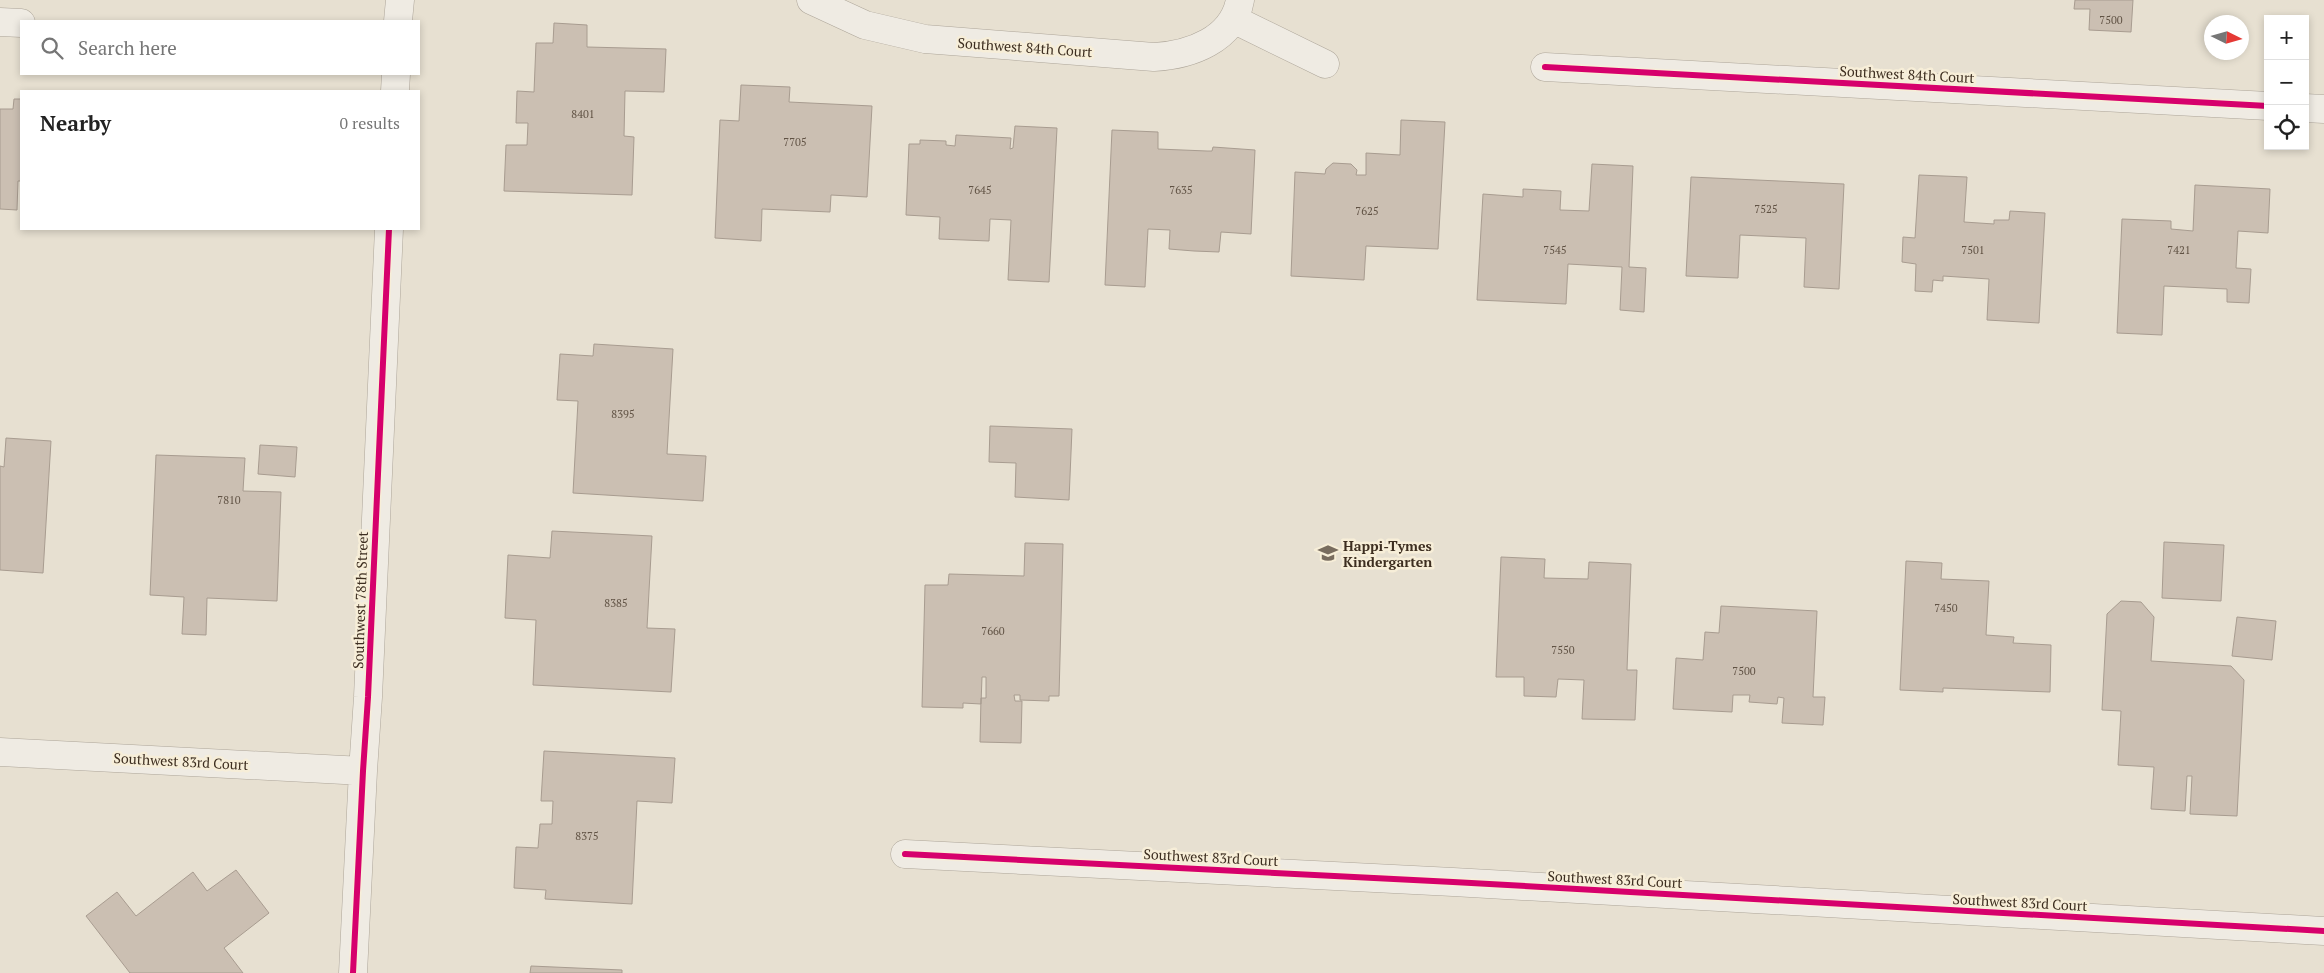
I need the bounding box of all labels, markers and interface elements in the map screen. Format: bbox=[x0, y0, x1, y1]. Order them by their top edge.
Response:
house number: 7500 bbox=[2099, 13, 2123, 27]
north arrow bbox=[2204, 15, 2249, 60]
map controls bbox=[2264, 15, 2309, 150]
button: + bbox=[2264, 15, 2309, 60]
search box bbox=[20, 20, 420, 75]
street label: Southwest 84th Court bbox=[957, 33, 1094, 61]
icon: search bbox=[38, 34, 66, 62]
text: Search here bbox=[78, 35, 177, 60]
button: − bbox=[2264, 60, 2309, 105]
street label: Southwest 84th Court bbox=[1839, 61, 1976, 87]
button: locate bbox=[2264, 105, 2309, 150]
house number: 8401 bbox=[571, 107, 595, 121]
text: Nearby bbox=[40, 109, 111, 137]
text: 0 results bbox=[340, 112, 400, 134]
house number: 7705 bbox=[783, 135, 807, 149]
house number: 7645 bbox=[968, 183, 992, 197]
house number: 7635 bbox=[1169, 183, 1193, 197]
house number: 7525 bbox=[1754, 202, 1778, 216]
house number: 7625 bbox=[1355, 204, 1379, 218]
house number: 7545 bbox=[1543, 243, 1567, 257]
house number: 7501 bbox=[1961, 243, 1985, 257]
house number: 7421 bbox=[2167, 243, 2191, 257]
house number: 8395 bbox=[611, 407, 635, 421]
house number: 7810 bbox=[217, 493, 241, 507]
street label: Southwest 78th Street bbox=[348, 530, 372, 669]
place label: Happi-Tymes Kindergarten bbox=[1343, 536, 1432, 571]
school or university icon: Happi-Tymes Kindergarten bbox=[1317, 542, 1339, 564]
house number: 8385 bbox=[604, 596, 628, 610]
house number: 7450 bbox=[1934, 601, 1958, 615]
house number: 7660 bbox=[981, 624, 1005, 638]
house number: 7550 bbox=[1551, 643, 1575, 657]
house number: 7500 bbox=[1732, 664, 1756, 678]
street label: Southwest 83rd Court bbox=[113, 748, 250, 774]
house number: 8375 bbox=[575, 829, 599, 843]
street label: Southwest 83rd Court bbox=[1143, 844, 1280, 870]
street label: Southwest 83rd Court bbox=[1547, 866, 1684, 892]
street label: Southwest 83rd Court bbox=[1952, 889, 2089, 915]

